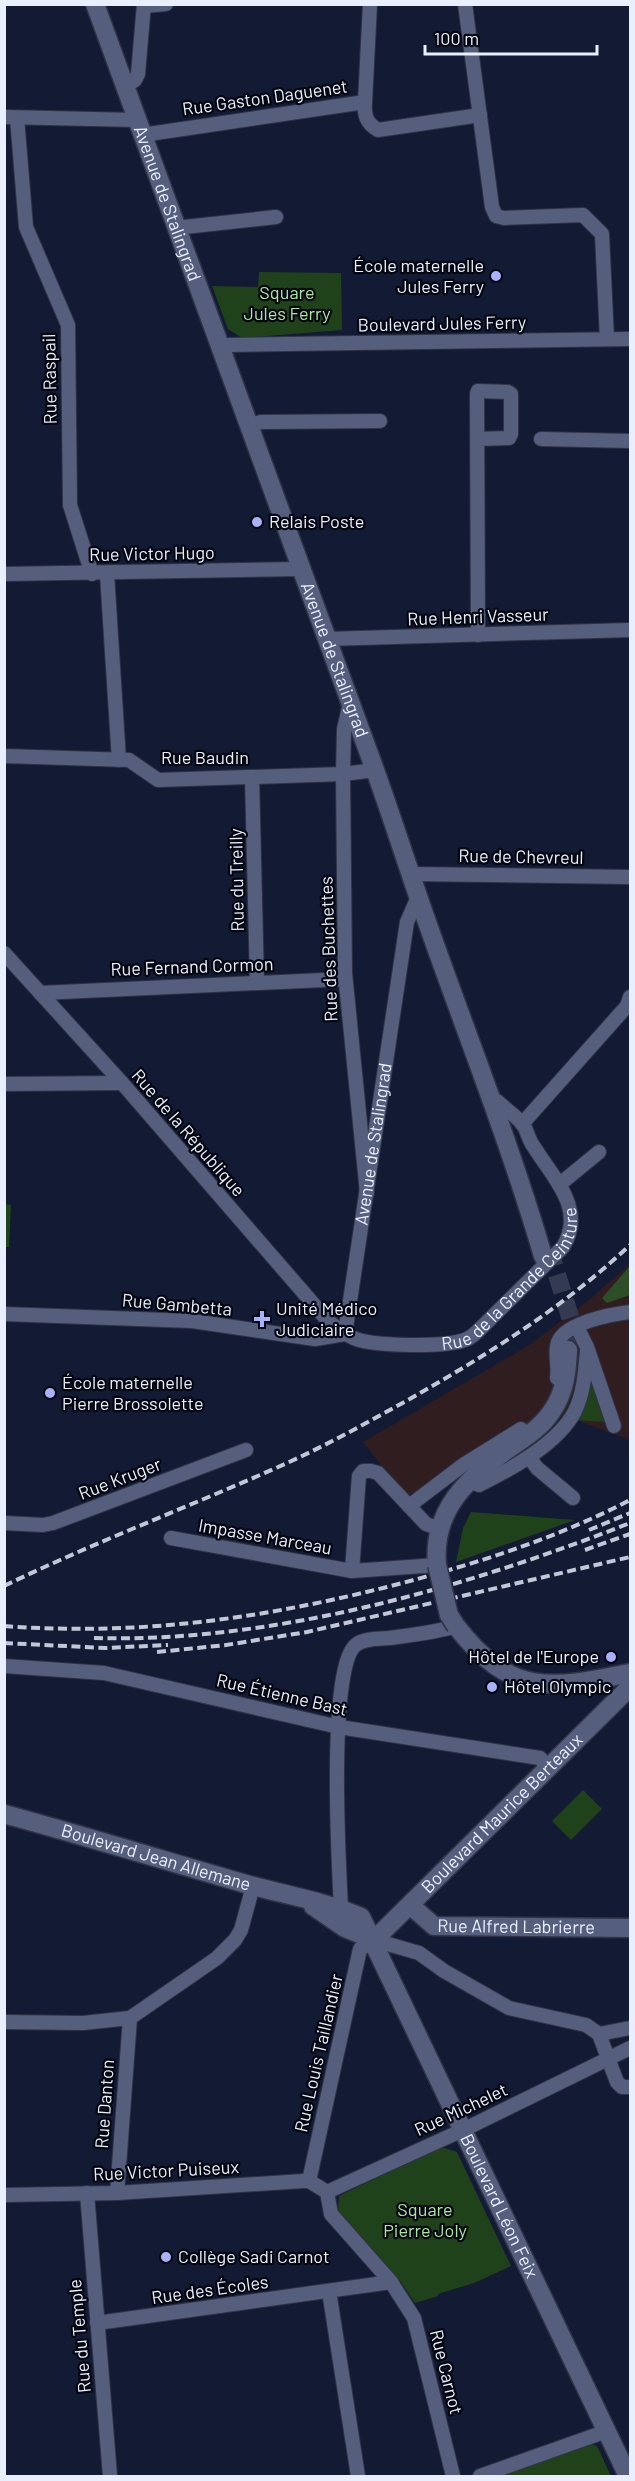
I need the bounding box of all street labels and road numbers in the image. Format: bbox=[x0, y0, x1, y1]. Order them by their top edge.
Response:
street label: Rue Gaston Daguenet bbox=[181, 75, 349, 120]
street label: Avenue de Stalingrad bbox=[130, 122, 206, 284]
street label: Boulevard Jules Ferry bbox=[358, 311, 526, 335]
street label: Rue Raspail bbox=[37, 334, 61, 424]
street label: Rue Victor Hugo bbox=[89, 541, 215, 565]
street label: Avenue de Stalingrad bbox=[297, 579, 374, 740]
street label: Rue Henri Vasseur bbox=[407, 603, 549, 629]
street label: Rue Baudin bbox=[161, 746, 249, 768]
street label: Rue du Treilly bbox=[224, 828, 248, 932]
street label: Rue de Chevreul bbox=[458, 844, 584, 868]
street label: Rue des Buchettes bbox=[314, 876, 342, 1022]
street label: Rue Fernand Cormon bbox=[110, 952, 274, 980]
street label: Avenue de Stalingrad bbox=[350, 1061, 396, 1227]
street label: Rue de la République bbox=[127, 1064, 250, 1201]
street label: Rue de la Grande Ceinture bbox=[440, 1206, 581, 1354]
street label: Rue Gambetta bbox=[121, 1288, 233, 1320]
street label: Rue Kruger bbox=[75, 1452, 165, 1504]
street label: Impasse Marceau bbox=[197, 1513, 334, 1559]
street label: Rue Étienne Bast bbox=[215, 1668, 350, 1720]
street label: Boulevard Maurice Berteaux bbox=[416, 1728, 587, 1897]
street label: Boulevard Jean Allemane bbox=[59, 1819, 253, 1895]
street label: Rue Alfred Labrierre bbox=[437, 1914, 595, 1938]
street label: Rue Louis Taillandier bbox=[289, 1971, 347, 2134]
street label: Rue Danton bbox=[90, 2058, 118, 2149]
street label: Rue Michelet bbox=[411, 2078, 511, 2140]
street label: Boulevard Léon Feix bbox=[456, 2130, 544, 2282]
street label: Rue Victor Puiseux bbox=[92, 2155, 240, 2185]
street label: Rue des Écoles bbox=[150, 2270, 270, 2308]
street label: Rue du Temple bbox=[63, 2278, 95, 2394]
street label: Rue Carnot bbox=[426, 2327, 468, 2416]

